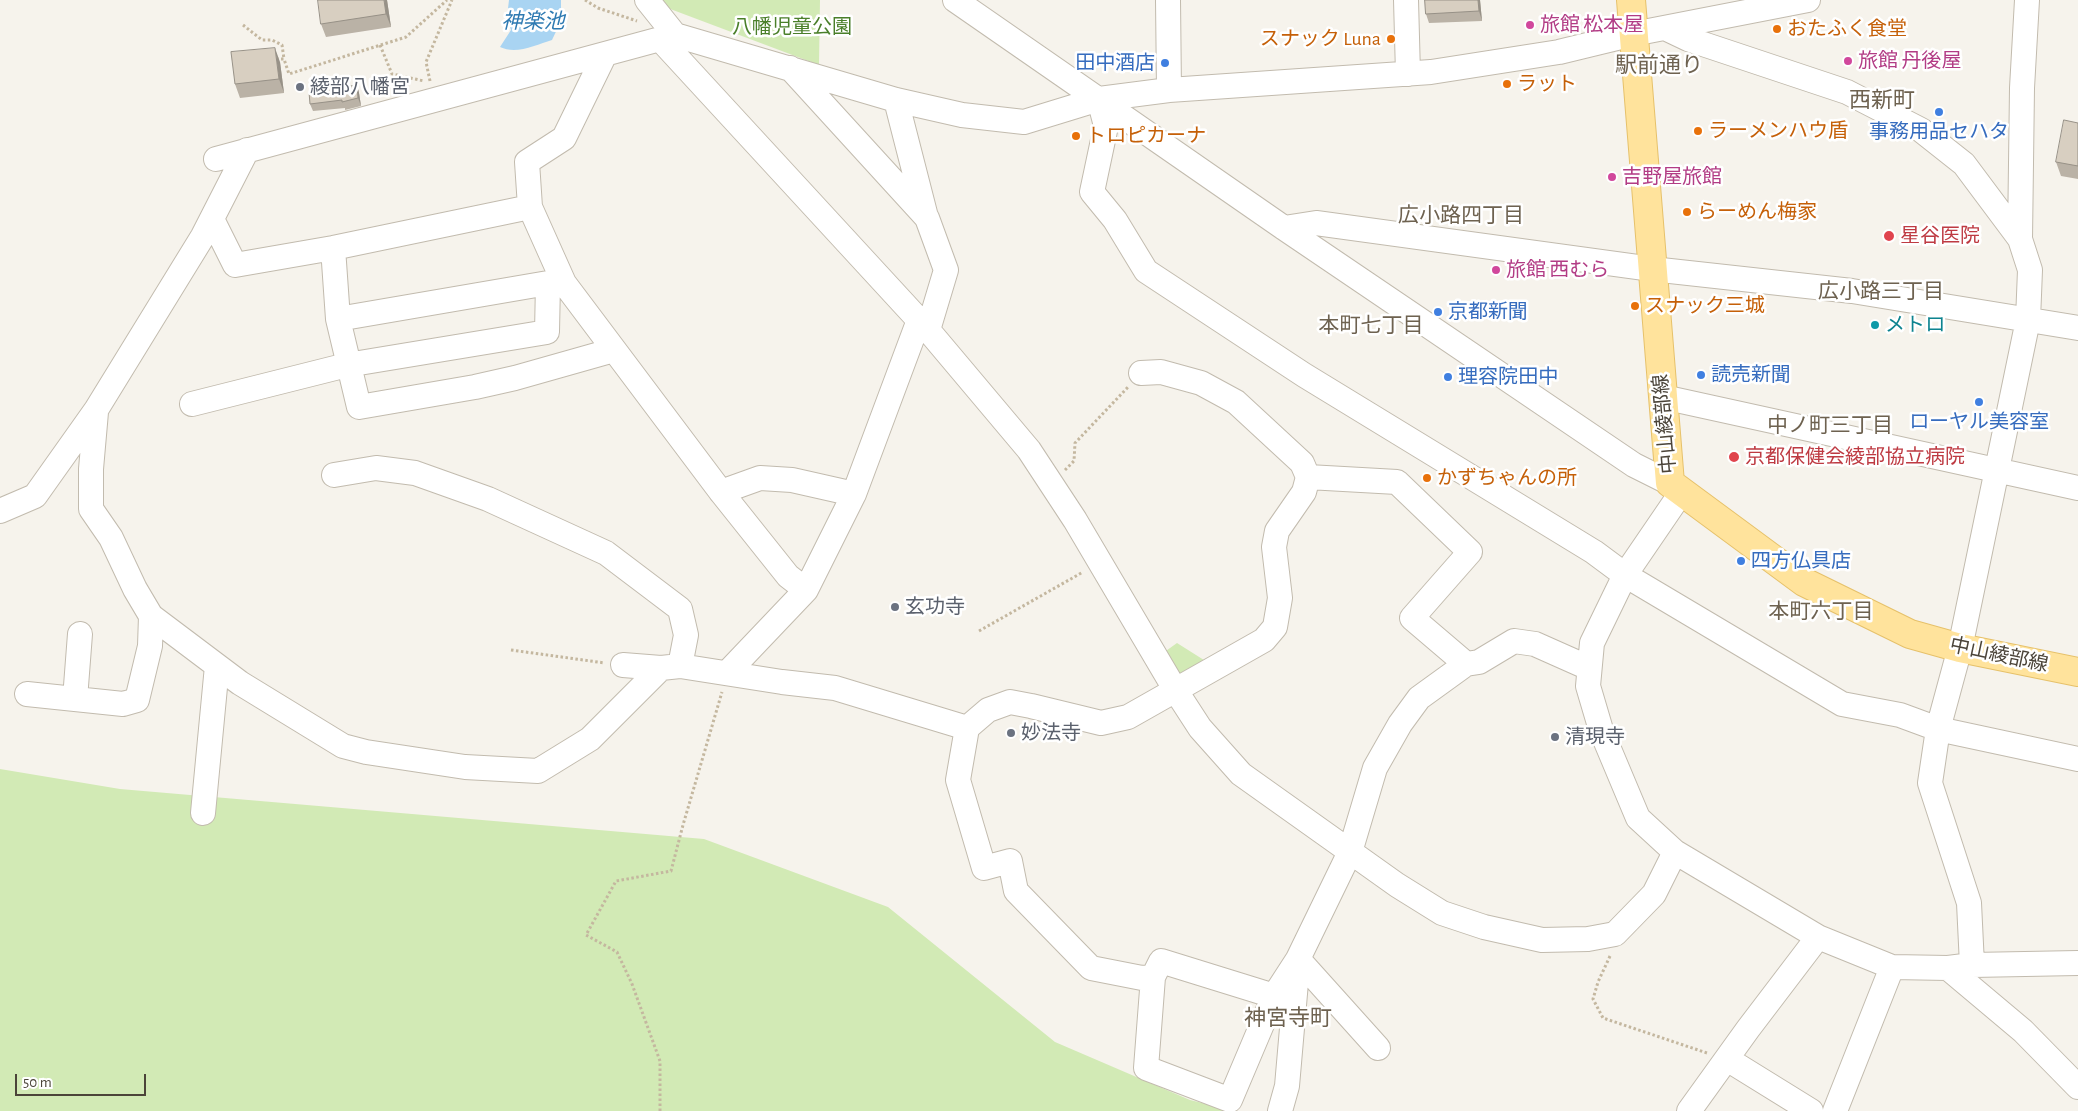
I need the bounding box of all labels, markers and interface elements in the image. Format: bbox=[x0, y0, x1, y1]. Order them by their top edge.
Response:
water label: 神楽池 bbox=[502, 9, 564, 35]
place label: 旅館 松本屋 bbox=[1540, 13, 1643, 37]
park label: 八幡児童公園 bbox=[732, 15, 852, 39]
place label: おたふく食堂 bbox=[1787, 17, 1907, 41]
marker: 旅館 松本屋 bbox=[1524, 19, 1536, 31]
marker: おたふく食堂 bbox=[1771, 23, 1783, 35]
place label: スナック Luna bbox=[1260, 27, 1381, 51]
marker: スナック Luna bbox=[1385, 33, 1397, 45]
place label: 旅館 丹後屋 bbox=[1858, 49, 1961, 73]
place label: 田中酒店 bbox=[1075, 51, 1155, 75]
district label: 駅前通り bbox=[1615, 52, 1703, 78]
marker: 旅館 丹後屋 bbox=[1842, 55, 1854, 67]
marker: 田中酒店 bbox=[1159, 57, 1171, 69]
place label: ラット bbox=[1517, 72, 1577, 96]
place label: 綾部八幡宮 bbox=[310, 75, 410, 99]
marker: ラット bbox=[1501, 78, 1513, 90]
marker: 綾部八幡宮 bbox=[294, 81, 306, 93]
district label: 西新町 bbox=[1849, 87, 1915, 113]
marker: 事務用品セハタ bbox=[1933, 106, 1945, 118]
place label: ラーメンハウ盾 bbox=[1708, 119, 1848, 143]
place label: 事務用品セハタ bbox=[1869, 120, 2009, 144]
place label: トロピカーナ bbox=[1086, 124, 1206, 148]
marker: ラーメンハウ盾 bbox=[1692, 125, 1704, 137]
marker: トロピカーナ bbox=[1070, 130, 1082, 142]
place label: 吉野屋旅館 bbox=[1622, 165, 1722, 189]
marker: 吉野屋旅館 bbox=[1606, 171, 1618, 183]
place label: らーめん梅家 bbox=[1697, 200, 1817, 224]
district label: 広小路四丁目 bbox=[1398, 203, 1524, 229]
marker: らーめん梅家 bbox=[1681, 206, 1693, 218]
place label: 星谷医院 bbox=[1900, 224, 1980, 248]
marker: 星谷医院 bbox=[1882, 229, 1896, 243]
place label: 旅館 西むら bbox=[1506, 258, 1609, 282]
marker: 旅館 西むら bbox=[1490, 264, 1502, 276]
district label: 広小路三丁目 bbox=[1818, 279, 1944, 305]
place label: スナック三城 bbox=[1645, 294, 1765, 318]
place label: 京都新聞 bbox=[1448, 300, 1528, 324]
marker: スナック三城 bbox=[1629, 300, 1641, 312]
marker: 京都新聞 bbox=[1432, 306, 1444, 318]
district label: 本町七丁目 bbox=[1319, 313, 1423, 339]
place label: メトロ bbox=[1885, 313, 1945, 337]
marker: メトロ bbox=[1869, 319, 1881, 331]
place label: 読売新聞 bbox=[1711, 363, 1791, 387]
place label: 理容院田中 bbox=[1458, 365, 1558, 389]
marker: 読売新聞 bbox=[1695, 369, 1707, 381]
marker: 理容院田中 bbox=[1442, 371, 1454, 383]
street label: 中山綾部線 bbox=[1649, 373, 1681, 475]
marker: ローヤル美容室 bbox=[1973, 396, 1985, 408]
place label: ローヤル美容室 bbox=[1909, 410, 2049, 434]
district label: 中ノ町三丁目 bbox=[1767, 413, 1893, 439]
place label: 京都保健会綾部協立病院 bbox=[1745, 445, 1965, 469]
marker: 京都保健会綾部協立病院 bbox=[1727, 450, 1741, 464]
place label: かずちゃんの所 bbox=[1437, 466, 1577, 490]
marker: かずちゃんの所 bbox=[1421, 472, 1433, 484]
place label: 四方仏具店 bbox=[1751, 549, 1851, 573]
marker: 四方仏具店 bbox=[1735, 555, 1747, 567]
place label: 玄功寺 bbox=[905, 595, 965, 619]
district label: 本町六丁目 bbox=[1769, 599, 1873, 625]
marker: 玄功寺 bbox=[889, 601, 901, 613]
street label: 中山綾部線 bbox=[1948, 633, 2050, 677]
place label: 妙法寺 bbox=[1021, 721, 1081, 745]
place label: 清現寺 bbox=[1565, 725, 1625, 749]
marker: 妙法寺 bbox=[1005, 727, 1017, 739]
marker: 清現寺 bbox=[1549, 731, 1561, 743]
district label: 神宮寺町 bbox=[1244, 1005, 1332, 1031]
scale bar bbox=[18, 1064, 149, 1096]
text: 50 m bbox=[23, 1075, 52, 1090]

